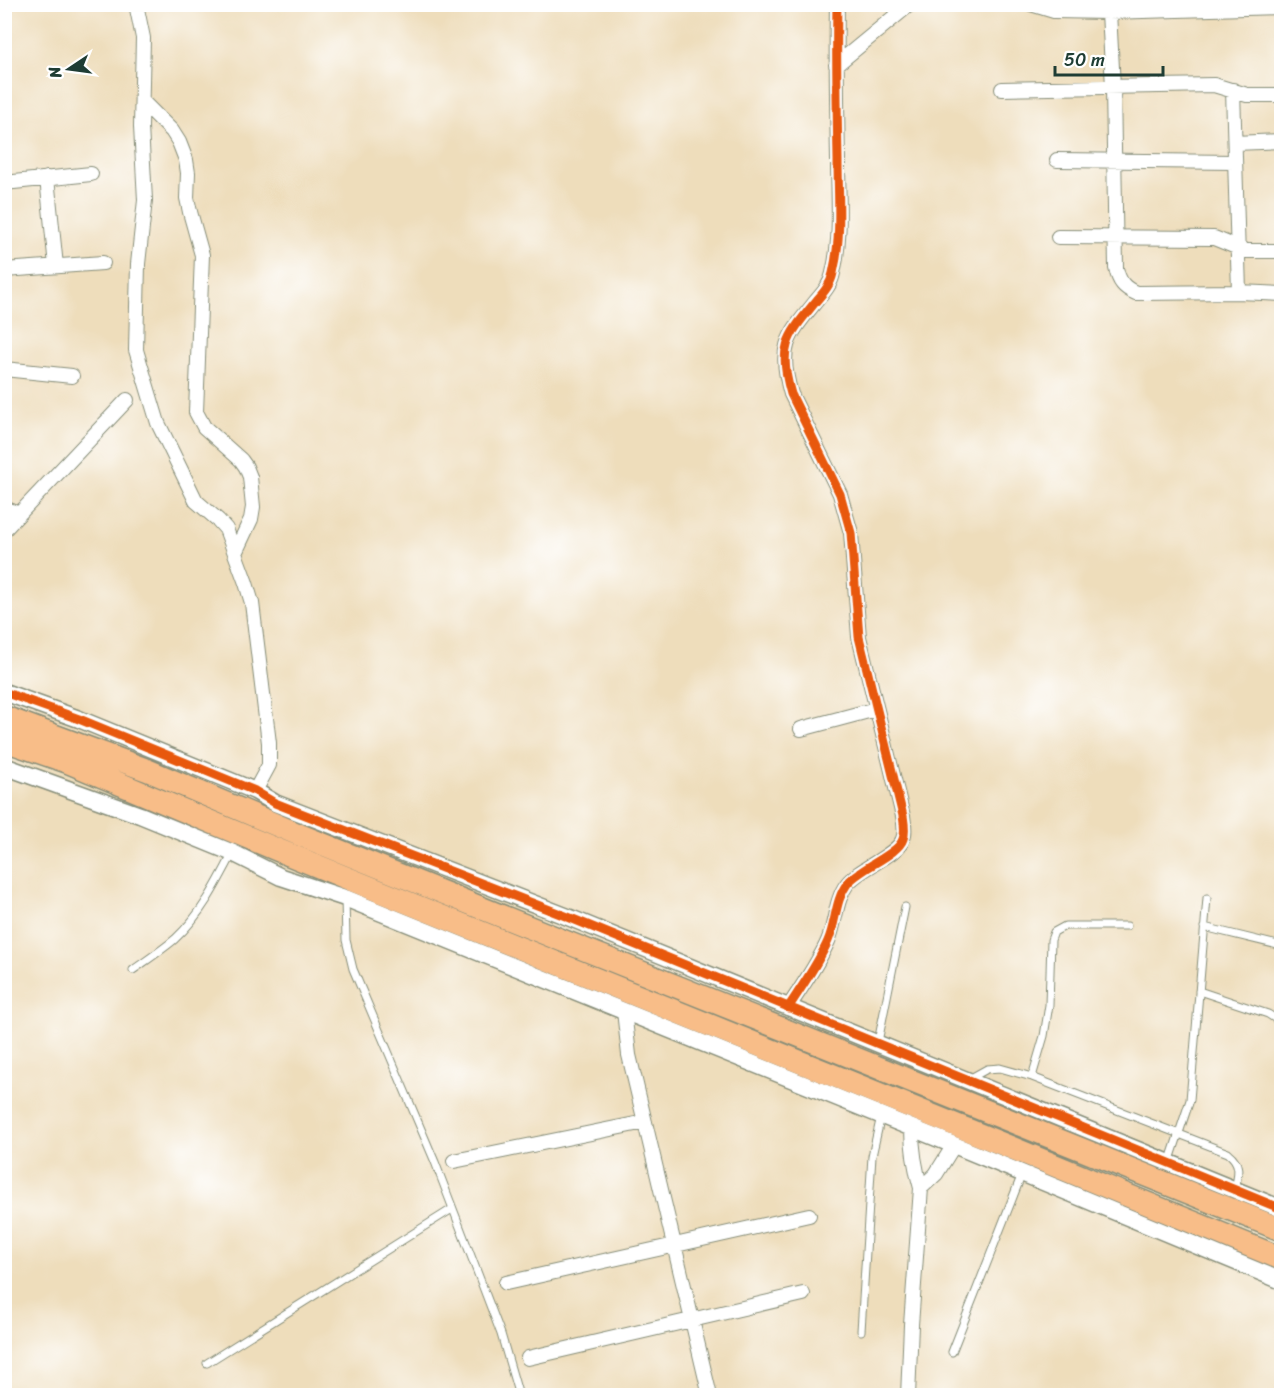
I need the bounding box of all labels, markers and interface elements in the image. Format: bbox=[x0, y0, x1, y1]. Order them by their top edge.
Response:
north arrow bbox=[39, 39, 99, 99]
scale bar bbox=[1055, 39, 1163, 77]
text: 50 m bbox=[1064, 44, 1105, 76]
text: N bbox=[39, 63, 70, 82]

